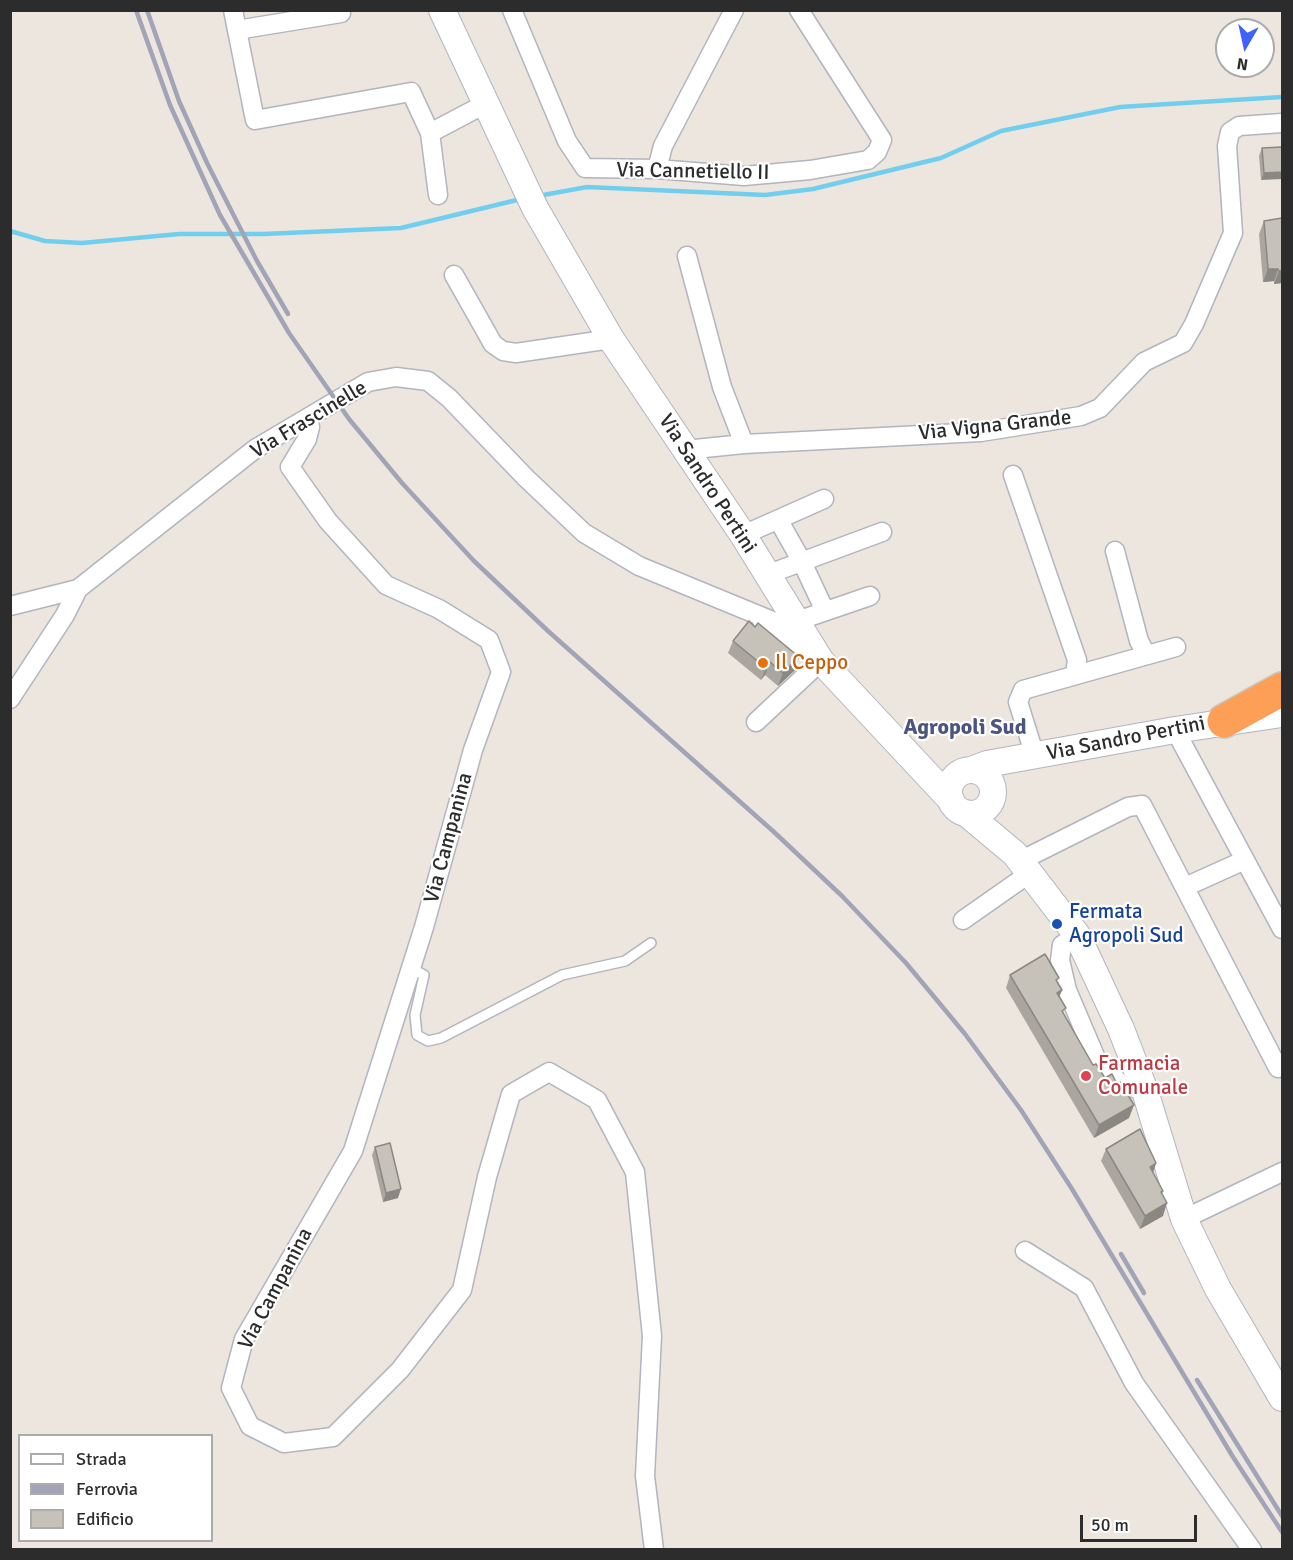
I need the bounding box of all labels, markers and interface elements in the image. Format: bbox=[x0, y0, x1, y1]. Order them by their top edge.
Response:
north arrow bbox=[1215, 18, 1275, 78]
text: N bbox=[1235, 53, 1250, 75]
street label: Via Cannetiello II bbox=[616, 158, 770, 186]
street label: Via Frascinelle bbox=[246, 375, 372, 465]
street label: Via Vigna Grande bbox=[917, 405, 1073, 447]
street label: Via Sandro Pertini bbox=[653, 410, 761, 558]
place label: Il Ceppo bbox=[775, 650, 848, 676]
marker: Il Ceppo bbox=[756, 656, 770, 670]
street label: Via Sandro Pertini bbox=[1045, 711, 1207, 767]
district label: Agropoli Sud bbox=[903, 715, 1027, 741]
street label: Via Campanina bbox=[419, 770, 479, 906]
place label: Fermata Agropoli Sud bbox=[1069, 899, 1184, 949]
marker: Fermata Agropoli Sud bbox=[1050, 917, 1064, 931]
place label: Farmacia Comunale bbox=[1098, 1051, 1188, 1101]
marker: Farmacia Comunale bbox=[1079, 1069, 1093, 1083]
street label: Via Campanina bbox=[233, 1224, 319, 1354]
legend bbox=[18, 1434, 213, 1542]
text: Strada bbox=[76, 1448, 127, 1470]
text: Ferrovia bbox=[76, 1478, 138, 1500]
scale bar bbox=[1083, 1503, 1200, 1541]
text: Edificio bbox=[76, 1508, 134, 1530]
text: 50 m bbox=[1091, 1514, 1129, 1536]

